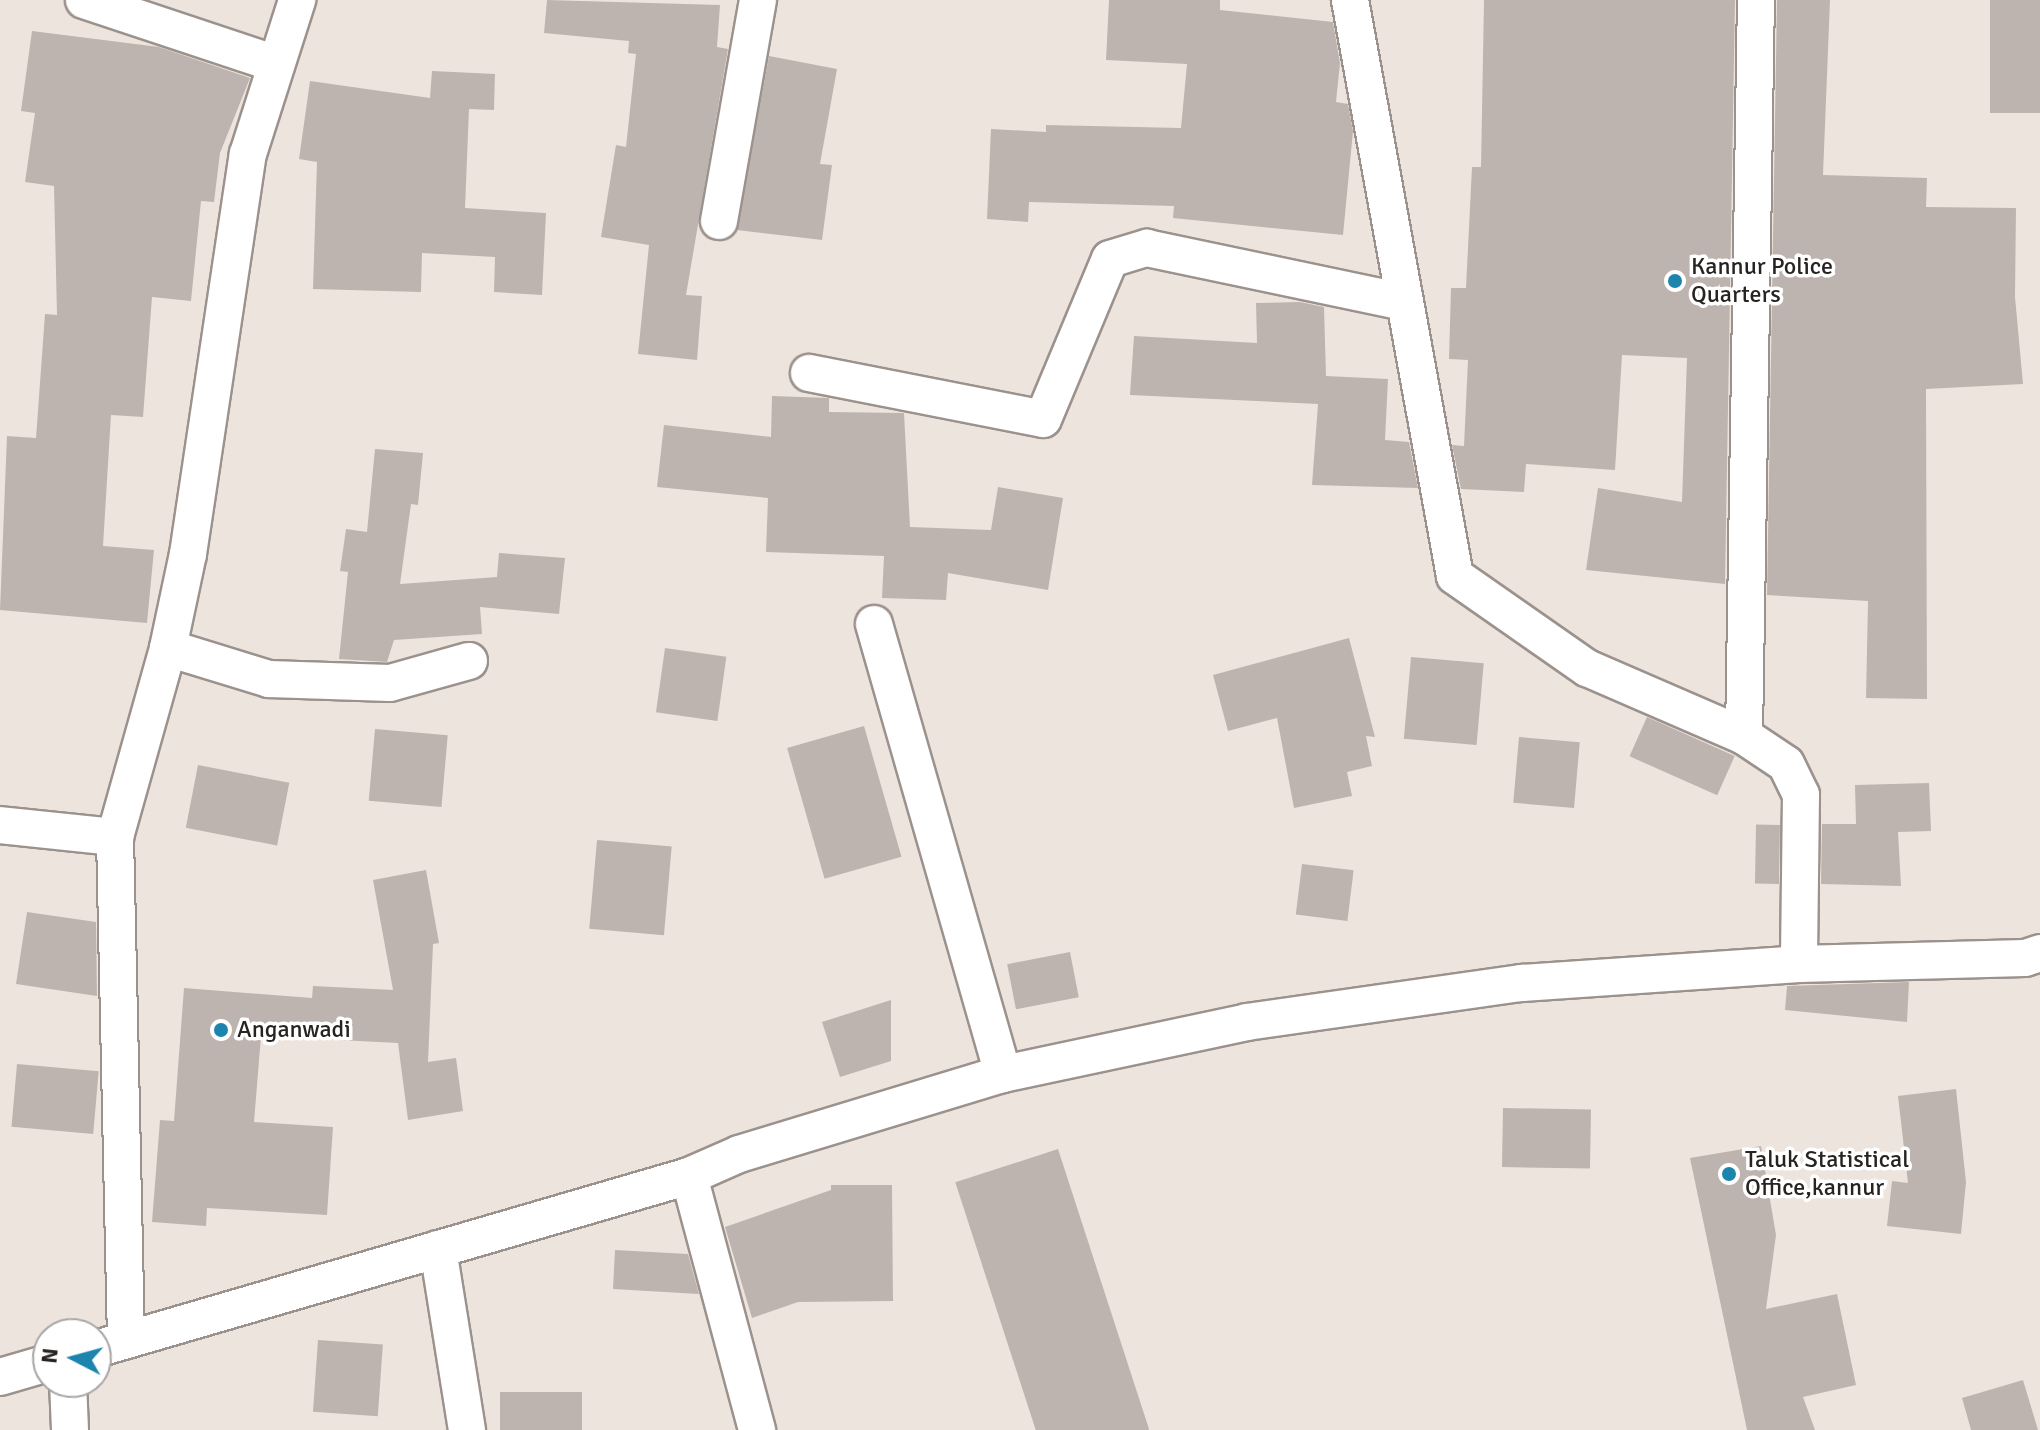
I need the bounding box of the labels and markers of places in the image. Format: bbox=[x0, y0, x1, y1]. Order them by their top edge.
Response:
place label: Kannur Police Quarters bbox=[1691, 253, 1833, 309]
marker: Kannur Police Quarters bbox=[1666, 272, 1684, 290]
place label: Anganwadi bbox=[237, 1016, 351, 1044]
marker: Anganwadi bbox=[212, 1021, 230, 1039]
place label: Taluk Statistical Office,kannur bbox=[1745, 1146, 1909, 1202]
marker: Taluk Statistical Office,kannur bbox=[1720, 1165, 1738, 1183]

